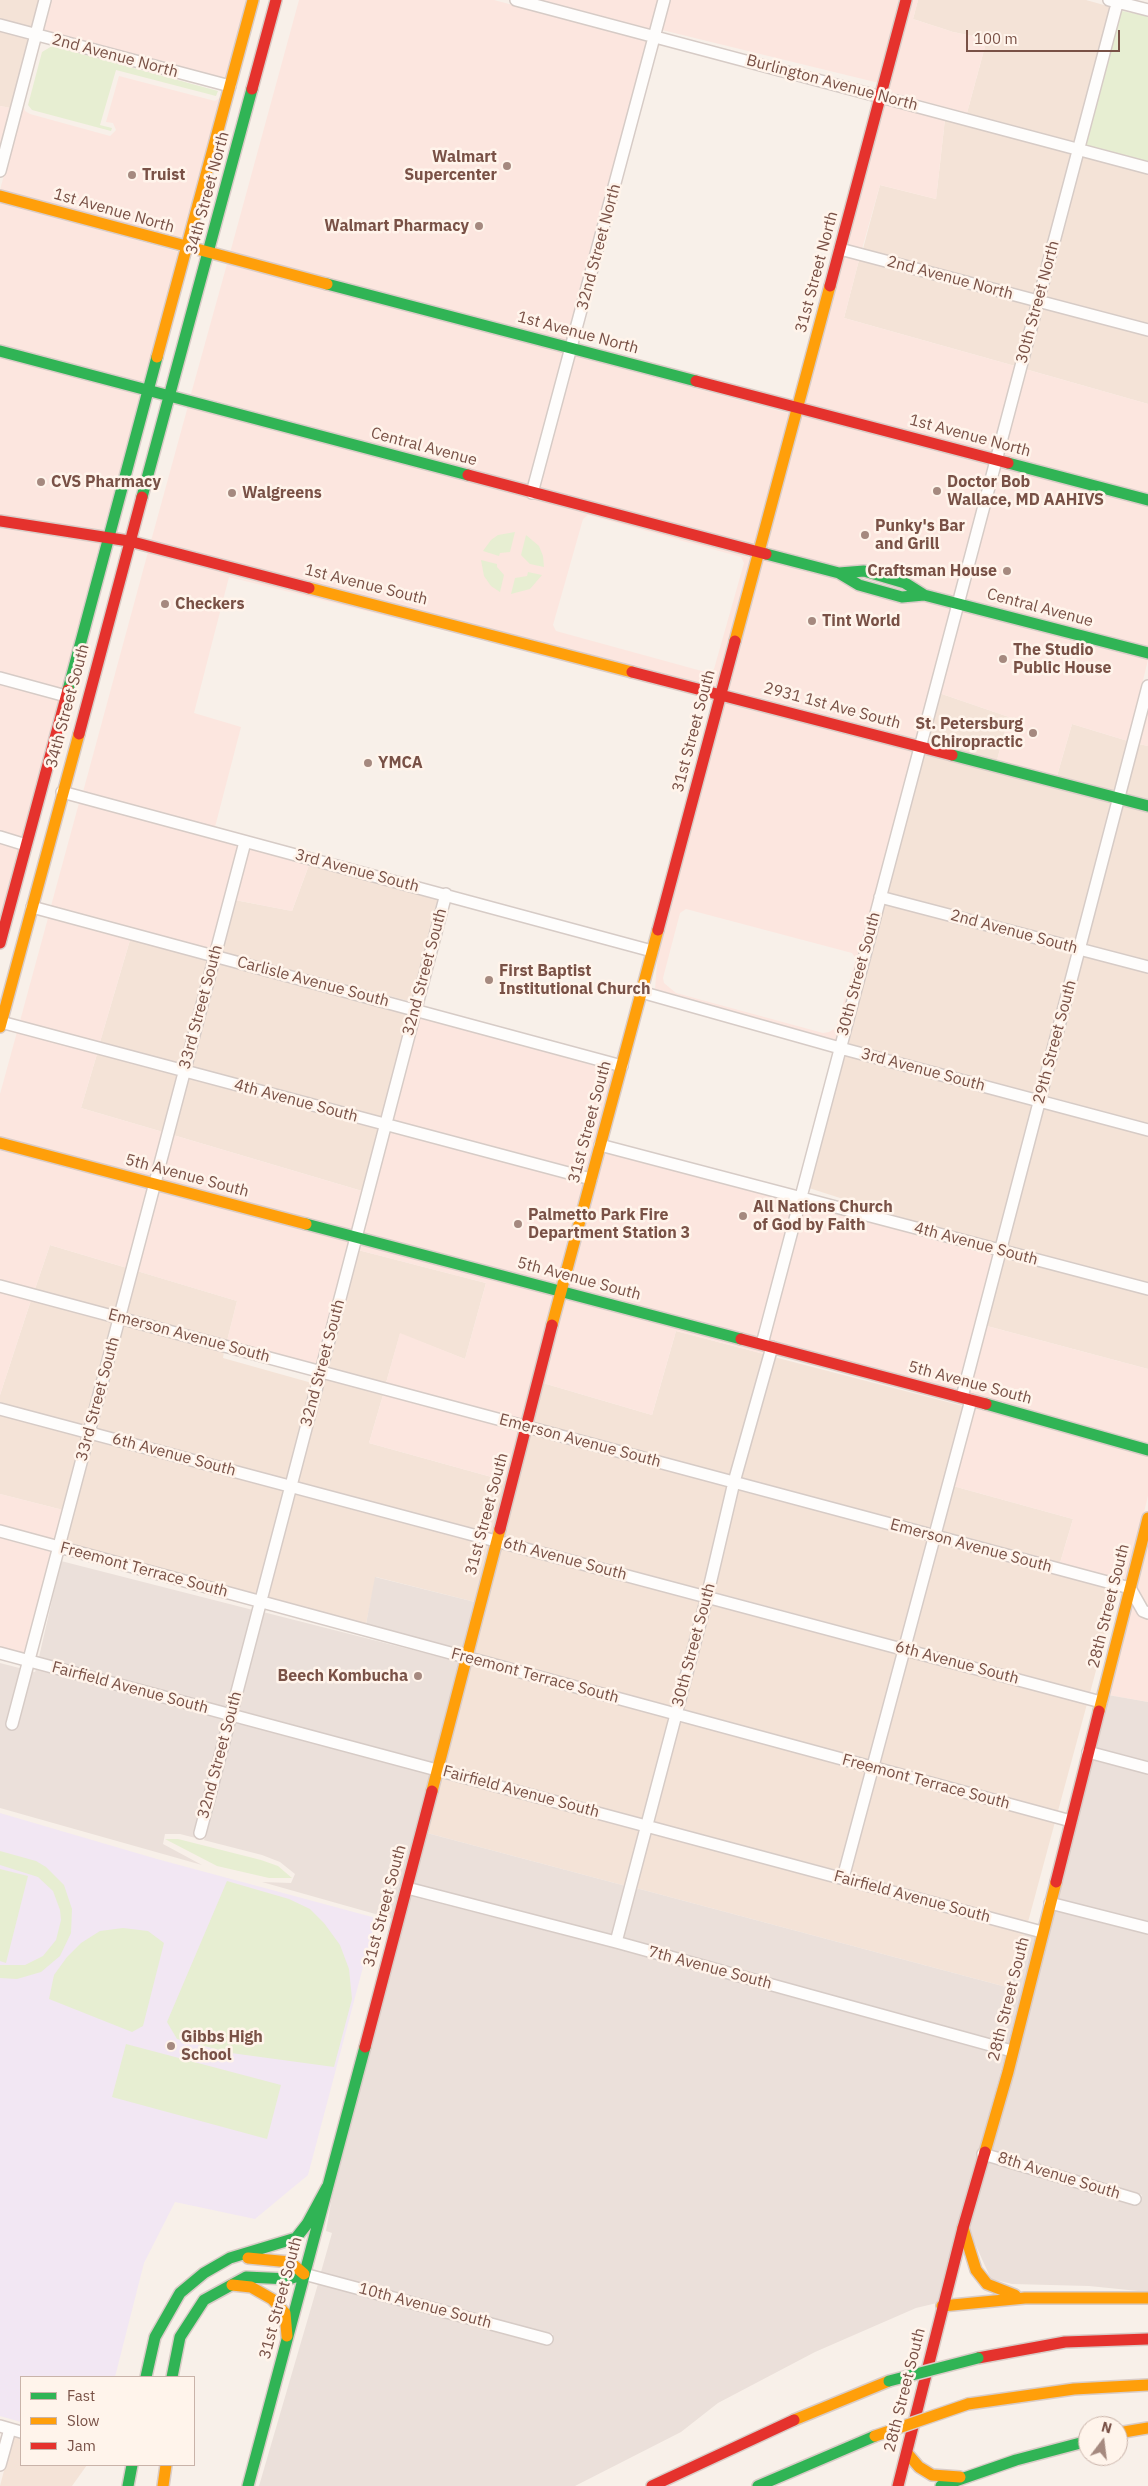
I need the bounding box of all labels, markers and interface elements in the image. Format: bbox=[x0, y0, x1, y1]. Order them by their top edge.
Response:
scale bar bbox=[968, 20, 1122, 52]
text: 100 m bbox=[974, 29, 1018, 48]
street label: 2nd Avenue North bbox=[50, 30, 180, 82]
street label: Burlington Avenue North bbox=[744, 51, 920, 115]
street label: 34th Street North bbox=[182, 130, 234, 256]
place label: Walmart Supercenter bbox=[404, 147, 497, 185]
marker: Walmart Supercenter bbox=[501, 160, 513, 172]
place label: Truist bbox=[142, 165, 185, 185]
marker: Truist bbox=[126, 169, 138, 181]
street label: 32nd Street North bbox=[573, 182, 625, 312]
street label: 1st Avenue North bbox=[51, 185, 177, 237]
street label: 31st Street North bbox=[792, 209, 842, 335]
place label: Walmart Pharmacy bbox=[324, 216, 469, 236]
marker: Walmart Pharmacy bbox=[473, 220, 485, 232]
street label: 30th Street North bbox=[1012, 239, 1064, 365]
street label: 2nd Avenue North bbox=[885, 252, 1015, 304]
street label: 1st Avenue North bbox=[515, 308, 641, 358]
street label: 1st Avenue North bbox=[907, 411, 1033, 461]
street label: Central Avenue bbox=[369, 424, 479, 470]
place label: CVS Pharmacy bbox=[51, 472, 161, 492]
place label: Doctor Bob Wallace, MD AAHIVS bbox=[947, 472, 1104, 510]
marker: CVS Pharmacy bbox=[35, 476, 47, 488]
place label: Walgreens bbox=[242, 483, 322, 503]
marker: Doctor Bob Wallace, MD AAHIVS bbox=[931, 485, 943, 497]
marker: Walgreens bbox=[226, 487, 238, 499]
place label: Punky's Bar and Grill bbox=[875, 516, 965, 554]
marker: Punky's Bar and Grill bbox=[859, 529, 871, 541]
street label: 1st Avenue South bbox=[303, 560, 429, 610]
place label: Craftsman House bbox=[867, 561, 997, 581]
marker: Craftsman House bbox=[1001, 565, 1013, 577]
street label: Central Avenue bbox=[985, 585, 1095, 631]
place label: Checkers bbox=[175, 594, 245, 614]
marker: Checkers bbox=[159, 598, 171, 610]
place label: Tint World bbox=[822, 611, 901, 631]
marker: Tint World bbox=[806, 615, 818, 627]
place label: The Studio Public House bbox=[1013, 640, 1111, 678]
street label: 34th Street South bbox=[42, 642, 94, 770]
marker: The Studio Public House bbox=[997, 653, 1009, 665]
street label: 31st Street South bbox=[668, 668, 720, 794]
street label: 2931 1st Ave South bbox=[761, 678, 903, 734]
place label: St. Petersburg Chiropractic bbox=[915, 714, 1023, 752]
marker: St. Petersburg Chiropractic bbox=[1027, 727, 1039, 739]
place label: YMCA bbox=[378, 753, 423, 773]
marker: YMCA bbox=[362, 757, 374, 769]
street label: 3rd Avenue South bbox=[293, 845, 421, 897]
street label: 32nd Street South bbox=[399, 906, 451, 1038]
street label: 2nd Avenue South bbox=[948, 906, 1080, 958]
street label: 30th Street South bbox=[833, 910, 885, 1038]
street label: 33rd Street South bbox=[175, 943, 227, 1071]
street label: Carlisle Avenue South bbox=[235, 952, 391, 1012]
place label: First Baptist Institutional Church bbox=[499, 961, 650, 999]
marker: First Baptist Institutional Church bbox=[483, 974, 495, 986]
street label: 29th Street South bbox=[1029, 978, 1081, 1106]
street label: 3rd Avenue South bbox=[859, 1044, 987, 1096]
street label: 31st Street South bbox=[564, 1059, 616, 1185]
street label: 4th Avenue South bbox=[232, 1075, 360, 1127]
street label: 5th Avenue South bbox=[123, 1150, 251, 1202]
place label: All Nations Church of God by Faith bbox=[753, 1197, 893, 1235]
place label: Palmetto Park Fire Department Station 3 bbox=[528, 1205, 690, 1243]
marker: All Nations Church of God by Faith bbox=[737, 1210, 749, 1222]
marker: Palmetto Park Fire Department Station 3 bbox=[512, 1218, 524, 1230]
street label: 4th Avenue South bbox=[912, 1218, 1040, 1270]
street label: 5th Avenue South bbox=[515, 1253, 643, 1305]
street label: 32nd Street South bbox=[297, 1297, 349, 1429]
street label: Emerson Avenue South bbox=[106, 1305, 272, 1367]
street label: 33rd Street South bbox=[72, 1335, 124, 1463]
street label: 5th Avenue South bbox=[906, 1357, 1034, 1409]
street label: Emerson Avenue South bbox=[497, 1410, 663, 1472]
street label: 6th Avenue South bbox=[110, 1429, 238, 1481]
street label: 31st Street South bbox=[461, 1451, 513, 1577]
street label: Emerson Avenue South bbox=[888, 1515, 1054, 1577]
street label: 6th Avenue South bbox=[501, 1533, 629, 1585]
street label: Freemont Terrace South bbox=[58, 1538, 230, 1602]
street label: 28th Street South bbox=[1084, 1542, 1134, 1670]
street label: 30th Street South bbox=[668, 1581, 720, 1709]
street label: 6th Avenue South bbox=[893, 1637, 1021, 1689]
street label: Freemont Terrace South bbox=[449, 1644, 621, 1708]
street label: Fairfield Avenue South bbox=[50, 1658, 210, 1718]
place label: Beech Kombucha bbox=[278, 1666, 408, 1686]
marker: Beech Kombucha bbox=[412, 1670, 424, 1682]
street label: 32nd Street South bbox=[194, 1689, 246, 1821]
street label: Freemont Terrace South bbox=[840, 1750, 1012, 1814]
street label: Fairfield Avenue South bbox=[441, 1762, 601, 1822]
street label: 31st Street South bbox=[359, 1843, 411, 1969]
street label: Fairfield Avenue South bbox=[832, 1867, 992, 1927]
street label: 28th Street South bbox=[984, 1935, 1034, 2063]
street label: 7th Avenue South bbox=[646, 1942, 774, 1994]
place label: Gibbs High School bbox=[181, 2027, 263, 2065]
marker: Gibbs High School bbox=[165, 2040, 177, 2052]
street label: 8th Avenue South bbox=[995, 2148, 1123, 2204]
street label: 31st Street South bbox=[255, 2235, 307, 2361]
street label: 10th Avenue South bbox=[356, 2279, 494, 2333]
street label: 28th Street South bbox=[880, 2326, 930, 2454]
legend bbox=[20, 2376, 195, 2466]
text: Fast bbox=[67, 2386, 95, 2405]
text: Slow bbox=[67, 2411, 100, 2430]
north arrow bbox=[1078, 2416, 1128, 2466]
text: N bbox=[1099, 2417, 1114, 2437]
text: Jam bbox=[67, 2436, 96, 2455]

